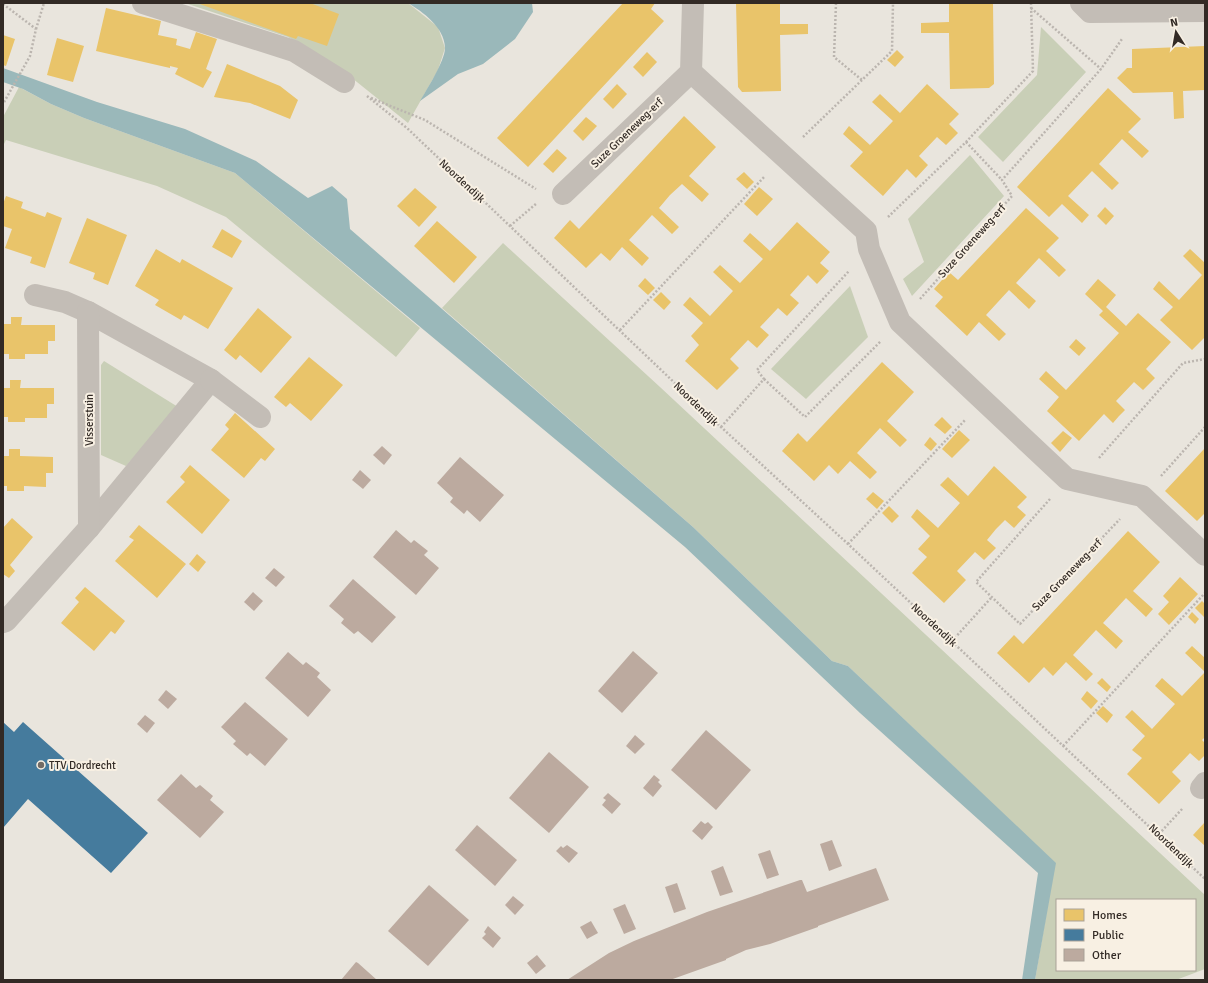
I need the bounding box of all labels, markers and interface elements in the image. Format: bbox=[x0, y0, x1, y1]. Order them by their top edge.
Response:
north arrow bbox=[1156, 12, 1196, 52]
text: N bbox=[1169, 16, 1179, 30]
street label: Suze Groeneweg-erf bbox=[588, 94, 667, 171]
street label: Noordendijk bbox=[437, 157, 488, 206]
street label: Suze Groeneweg-erf bbox=[935, 200, 1009, 281]
street label: Noordendijk bbox=[671, 379, 722, 429]
street label: Visserstuin bbox=[83, 394, 96, 446]
street label: Suze Groeneweg-erf bbox=[1029, 535, 1106, 614]
street label: Noordendijk bbox=[909, 601, 960, 650]
place label: TTV Dordrecht bbox=[49, 759, 116, 772]
marker: TTV Dordrecht bbox=[36, 760, 46, 770]
street label: Noordendijk bbox=[1146, 821, 1197, 871]
legend bbox=[1056, 899, 1196, 971]
text: Homes bbox=[1092, 908, 1127, 923]
text: Public bbox=[1092, 928, 1124, 943]
text: Other bbox=[1092, 948, 1122, 963]

